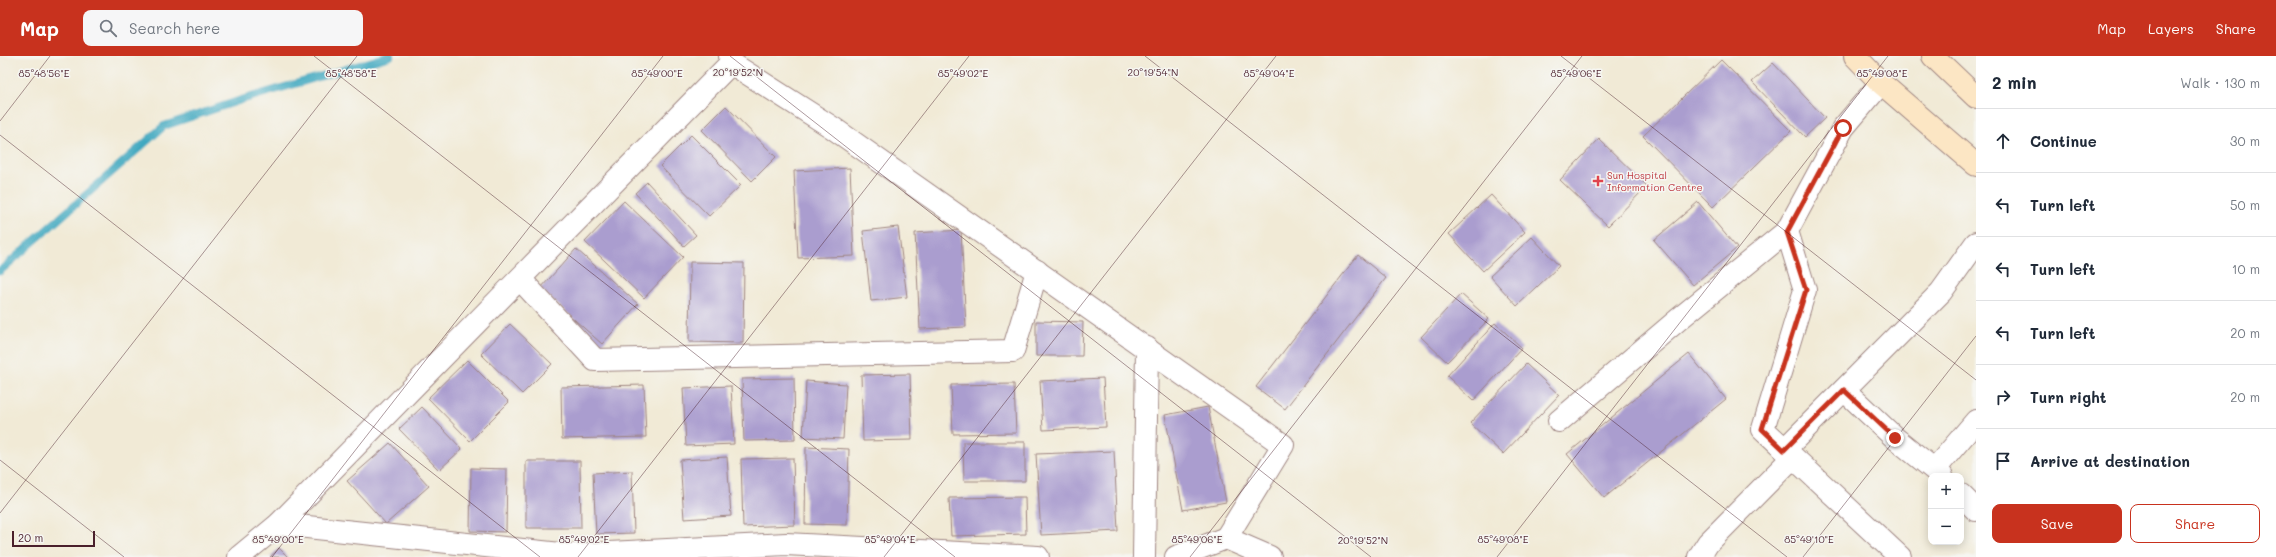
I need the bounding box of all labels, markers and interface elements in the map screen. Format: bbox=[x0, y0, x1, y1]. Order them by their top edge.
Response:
search box bbox=[83, 10, 363, 46]
text: Map bbox=[20, 16, 59, 41]
icon: search bbox=[97, 17, 119, 39]
text: Search here bbox=[129, 18, 220, 38]
text: Map bbox=[2097, 19, 2126, 38]
text: Layers bbox=[2148, 19, 2194, 38]
text: Share bbox=[2216, 19, 2256, 38]
text: 20°19'52"N bbox=[713, 65, 763, 79]
text: 20°19'54"N bbox=[1128, 65, 1178, 79]
text: 85°48'56"E bbox=[19, 66, 70, 80]
text: 85°48'58"E bbox=[326, 66, 377, 80]
text: 85°49'00"E bbox=[631, 66, 683, 80]
text: 85°49'02"E bbox=[938, 66, 989, 80]
text: 85°49'04"E bbox=[1243, 66, 1295, 80]
text: 85°49'06"E bbox=[1550, 66, 1602, 80]
text: 85°49'08"E bbox=[1856, 66, 1908, 80]
text: 2 min bbox=[1992, 71, 2037, 93]
text: Walk · 130 m bbox=[2180, 74, 2260, 91]
route start bbox=[1834, 119, 1852, 137]
icon: ahead bbox=[1992, 130, 2014, 152]
text: Continue bbox=[2030, 131, 2097, 151]
text: 30 m bbox=[2230, 132, 2260, 149]
place label: Sun Hospital Information Centre bbox=[1607, 168, 1703, 194]
marker: Sun Hospital Information Centre bbox=[1592, 175, 1604, 187]
icon: left bbox=[1992, 194, 2014, 216]
text: Turn left bbox=[2030, 195, 2095, 215]
text: 50 m bbox=[2230, 196, 2260, 213]
icon: left bbox=[1992, 258, 2014, 280]
text: Turn left bbox=[2030, 259, 2095, 279]
text: 10 m bbox=[2232, 260, 2260, 277]
icon: left bbox=[1992, 322, 2014, 344]
text: Turn left bbox=[2030, 323, 2095, 343]
text: 20 m bbox=[2230, 324, 2260, 341]
icon: right bbox=[1992, 386, 2014, 408]
text: Turn right bbox=[2030, 387, 2107, 407]
text: 20 m bbox=[2230, 388, 2260, 405]
route end bbox=[1886, 429, 1904, 447]
icon: arrive bbox=[1992, 450, 2014, 472]
text: Arrive at destination bbox=[2030, 451, 2190, 471]
map controls bbox=[1928, 473, 1964, 545]
button: + bbox=[1928, 473, 1964, 509]
button: Save bbox=[1992, 504, 2122, 543]
button: Share bbox=[2130, 504, 2260, 543]
button: − bbox=[1928, 509, 1964, 545]
scale bar bbox=[12, 529, 95, 548]
text: 20 m bbox=[18, 530, 43, 545]
text: 85°49'00"E bbox=[252, 532, 304, 546]
text: 85°49'02"E bbox=[559, 532, 610, 546]
text: 85°49'04"E bbox=[864, 532, 916, 546]
text: 85°49'06"E bbox=[1171, 532, 1223, 546]
text: 85°49'08"E bbox=[1477, 532, 1529, 546]
text: 85°49'10"E bbox=[1784, 532, 1834, 546]
text: 20°19'52"N bbox=[1338, 533, 1388, 547]

